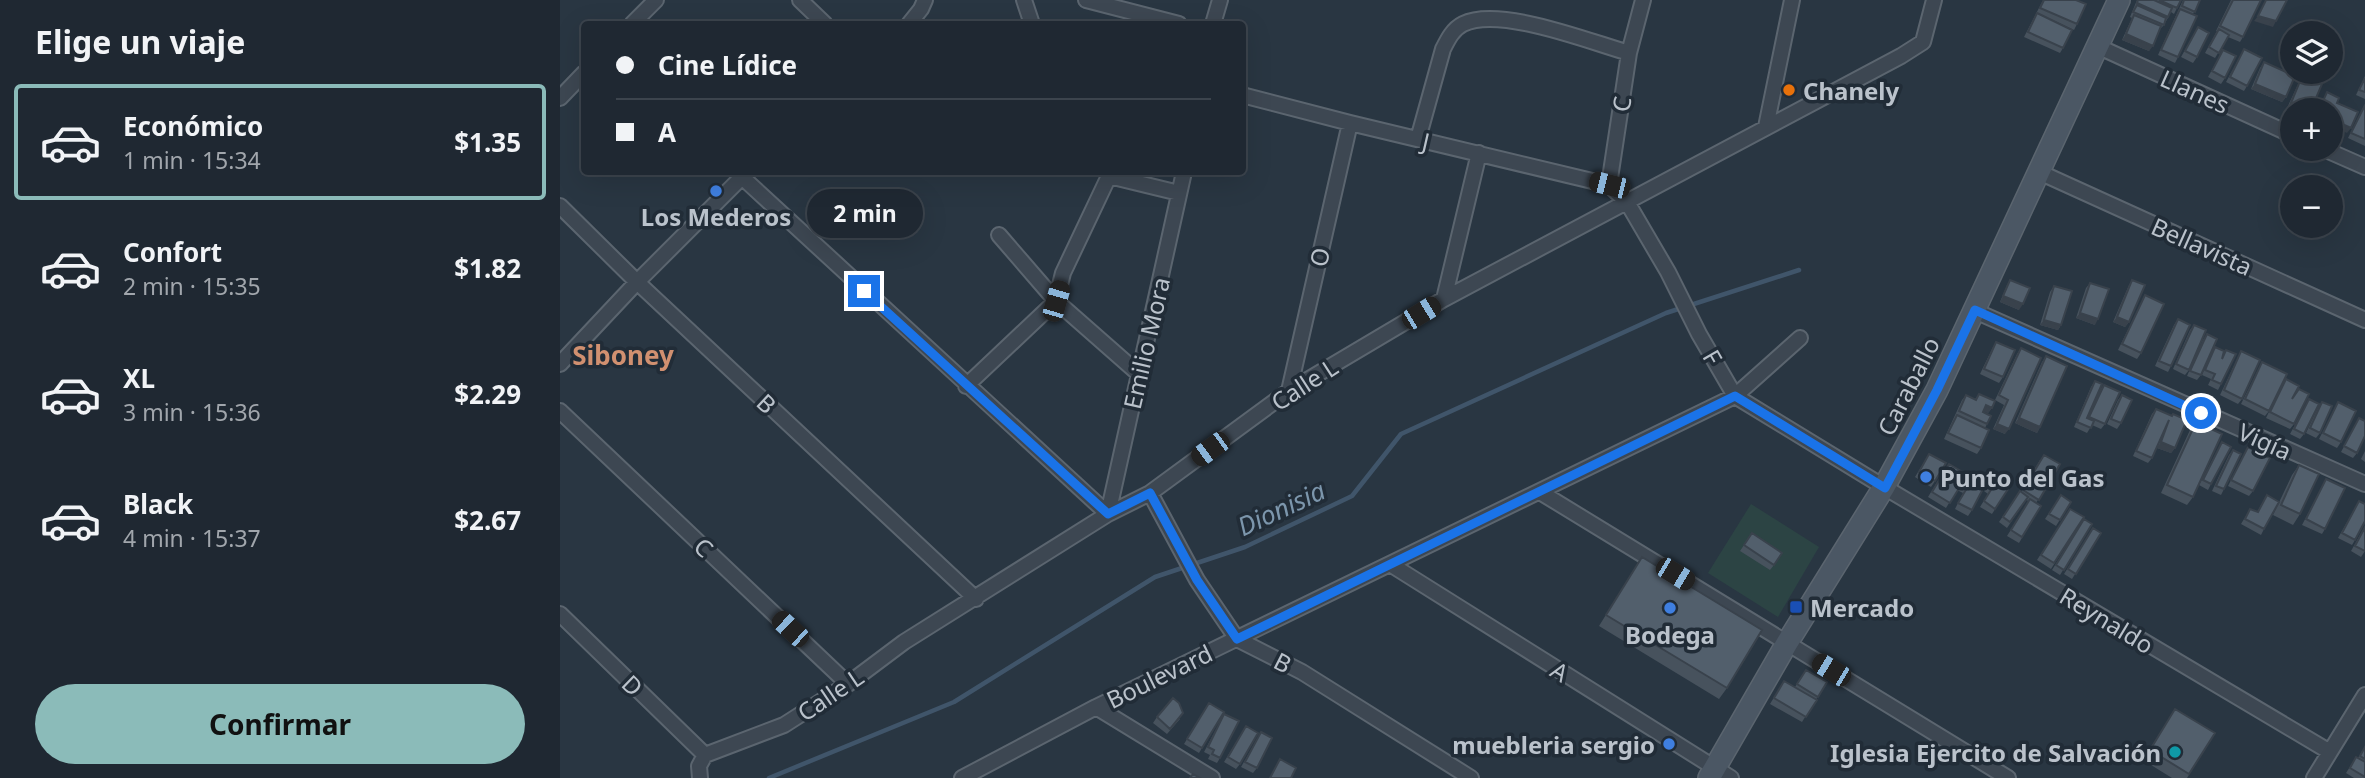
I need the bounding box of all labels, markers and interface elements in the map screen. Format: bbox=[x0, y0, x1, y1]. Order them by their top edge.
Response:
text: Elige un viaje bbox=[35, 20, 245, 63]
map controls bbox=[2280, 21, 2343, 238]
button: layers bbox=[2280, 21, 2343, 84]
text: Cine Lídice bbox=[658, 47, 797, 83]
street label: Llanes bbox=[2155, 61, 2235, 121]
place label: Chanely bbox=[1803, 74, 1899, 107]
marker: Chanely bbox=[1781, 82, 1797, 98]
street label: C bbox=[1604, 94, 1638, 114]
button: + bbox=[2280, 98, 2343, 161]
text: Económico bbox=[123, 108, 263, 144]
icon: car bbox=[39, 111, 102, 174]
text: A bbox=[658, 114, 676, 150]
text: $1.35 bbox=[454, 124, 521, 160]
street label: J bbox=[1417, 124, 1433, 158]
text: 1 min · 15:34 bbox=[123, 144, 261, 176]
car bbox=[1587, 170, 1632, 200]
button: − bbox=[2280, 175, 2343, 238]
marker: Los Mederos bbox=[708, 183, 724, 199]
callout: 2 min bbox=[806, 190, 922, 238]
text: 2 min bbox=[833, 197, 897, 229]
place label: Los Mederos bbox=[641, 200, 791, 233]
street label: Bellavista bbox=[2146, 209, 2258, 283]
text: Confort bbox=[123, 234, 222, 270]
icon: car bbox=[39, 237, 102, 300]
street label: O bbox=[1301, 244, 1337, 270]
text: $1.82 bbox=[454, 250, 521, 286]
text: 2 min · 15:35 bbox=[123, 270, 261, 302]
street label: Emilio Mora bbox=[1115, 274, 1177, 412]
route end bbox=[848, 275, 880, 307]
car bbox=[1041, 278, 1072, 324]
car bbox=[1398, 293, 1445, 333]
street label: Caraballo bbox=[1869, 331, 1947, 441]
district label: Siboney bbox=[572, 337, 674, 373]
street label: F bbox=[1696, 343, 1730, 371]
street label: Calle L bbox=[1264, 350, 1344, 418]
text: XL bbox=[123, 360, 155, 396]
icon: car bbox=[39, 363, 102, 426]
text: $2.29 bbox=[454, 376, 521, 412]
street label: B bbox=[750, 386, 784, 420]
text: 3 min · 15:36 bbox=[123, 396, 261, 428]
route start bbox=[2185, 397, 2217, 429]
street label: Vigía bbox=[2233, 415, 2297, 467]
car bbox=[1187, 428, 1234, 470]
place label: Punto del Gas bbox=[1940, 461, 2104, 494]
marker: Punto del Gas bbox=[1918, 469, 1934, 485]
water label: Dionisia bbox=[1231, 472, 1331, 544]
text: Black bbox=[123, 486, 193, 522]
icon: car bbox=[39, 489, 102, 552]
text: $2.67 bbox=[454, 502, 521, 538]
text: 4 min · 15:37 bbox=[123, 522, 261, 554]
street label: C bbox=[687, 530, 721, 564]
car bbox=[1652, 554, 1699, 594]
street label: Reynaldo bbox=[2054, 579, 2160, 661]
place label: Mercado bbox=[1810, 591, 1914, 624]
marker: Mercado bbox=[1788, 599, 1804, 615]
marker: Bodega bbox=[1662, 600, 1678, 616]
car bbox=[768, 607, 813, 651]
place label: Bodega bbox=[1625, 618, 1715, 651]
street label: Boulevard bbox=[1101, 636, 1217, 716]
street label: B bbox=[1269, 644, 1297, 680]
car bbox=[1808, 650, 1855, 690]
street label: A bbox=[1545, 653, 1576, 689]
street label: Calle L bbox=[790, 660, 870, 728]
street label: D bbox=[615, 667, 651, 703]
button: Confirmar bbox=[35, 684, 525, 764]
place label: muebleria sergio bbox=[1452, 728, 1655, 761]
marker: muebleria sergio bbox=[1661, 736, 1677, 752]
place label: Iglesia Ejercito de Salvación bbox=[1830, 736, 2161, 769]
marker: Iglesia Ejercito de Salvación bbox=[2167, 744, 2183, 760]

